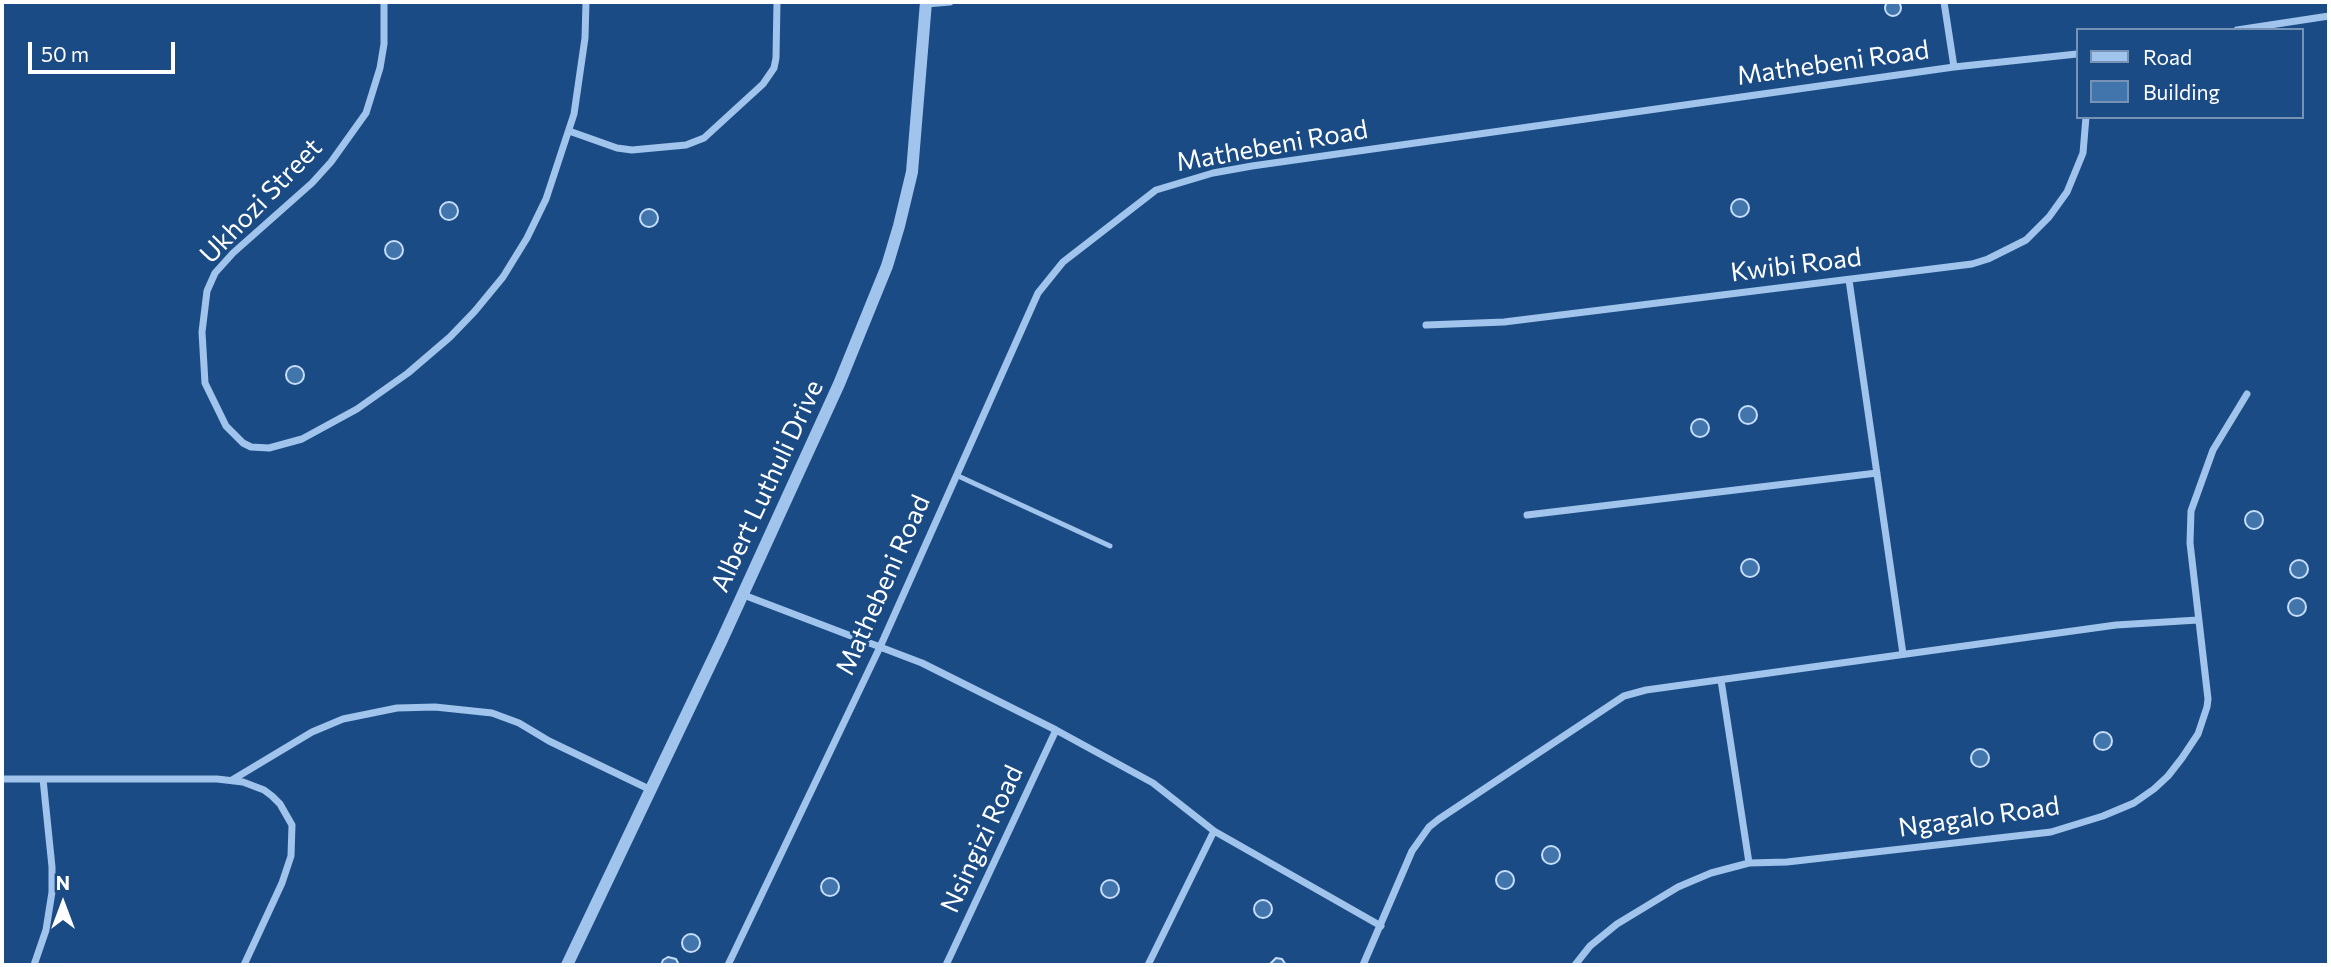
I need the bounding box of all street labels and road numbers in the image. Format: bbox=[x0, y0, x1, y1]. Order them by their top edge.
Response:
street label: Mathebeni Road bbox=[1735, 34, 1931, 92]
street label: Mathebeni Road bbox=[1174, 114, 1370, 178]
street label: Ukhozi Street bbox=[194, 132, 328, 270]
street label: Kwibi Road bbox=[1729, 241, 1863, 289]
street label: Albert Luthuli Drive bbox=[704, 375, 830, 597]
street label: Mathebeni Road bbox=[829, 490, 937, 680]
street label: Nsingizi Road bbox=[934, 760, 1030, 918]
street label: Ngagalo Road bbox=[1896, 790, 2062, 844]

